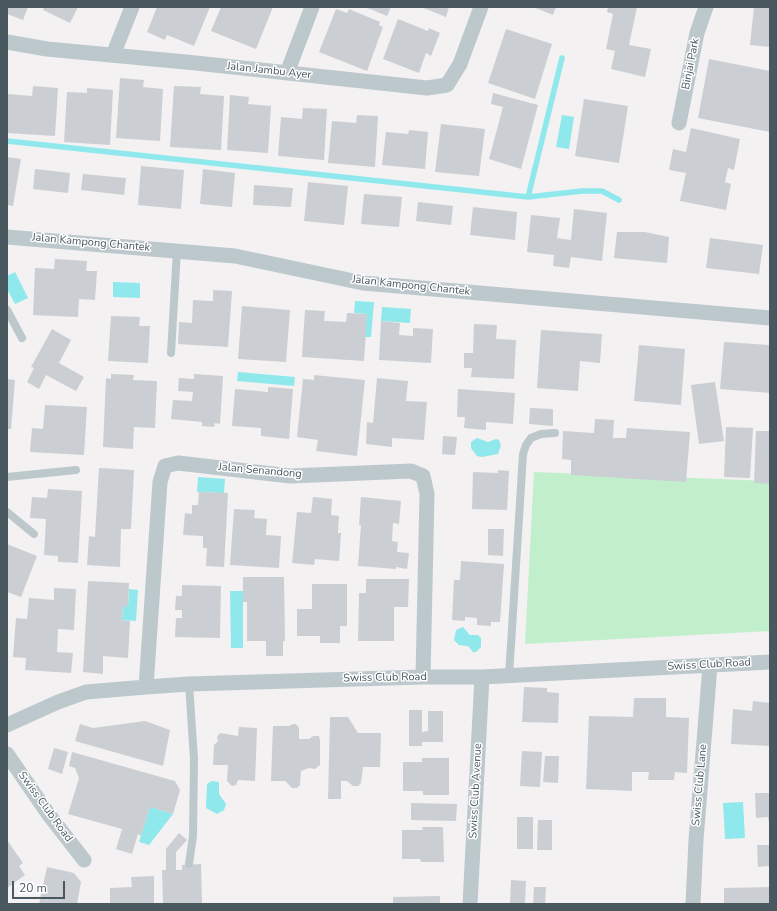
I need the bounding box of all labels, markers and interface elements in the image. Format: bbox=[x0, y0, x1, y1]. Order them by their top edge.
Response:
street label: Binjai Park bbox=[680, 37, 702, 91]
street label: Jalan Jambu Ayer bbox=[226, 60, 312, 82]
street label: Jalan Kampong Chantek bbox=[31, 231, 151, 255]
street label: Jalan Kampong Chantek bbox=[351, 273, 471, 299]
street label: Jalan Senandong bbox=[218, 461, 302, 481]
street label: Swiss Club Road bbox=[667, 656, 751, 674]
street label: Swiss Club Road bbox=[343, 671, 427, 685]
street label: Swiss Club Avenue bbox=[467, 743, 485, 839]
street label: Swiss Club Lane bbox=[690, 744, 710, 826]
street label: Swiss Club Road bbox=[15, 769, 75, 845]
scale bar bbox=[14, 873, 67, 899]
text: 20 m bbox=[19, 880, 47, 896]

